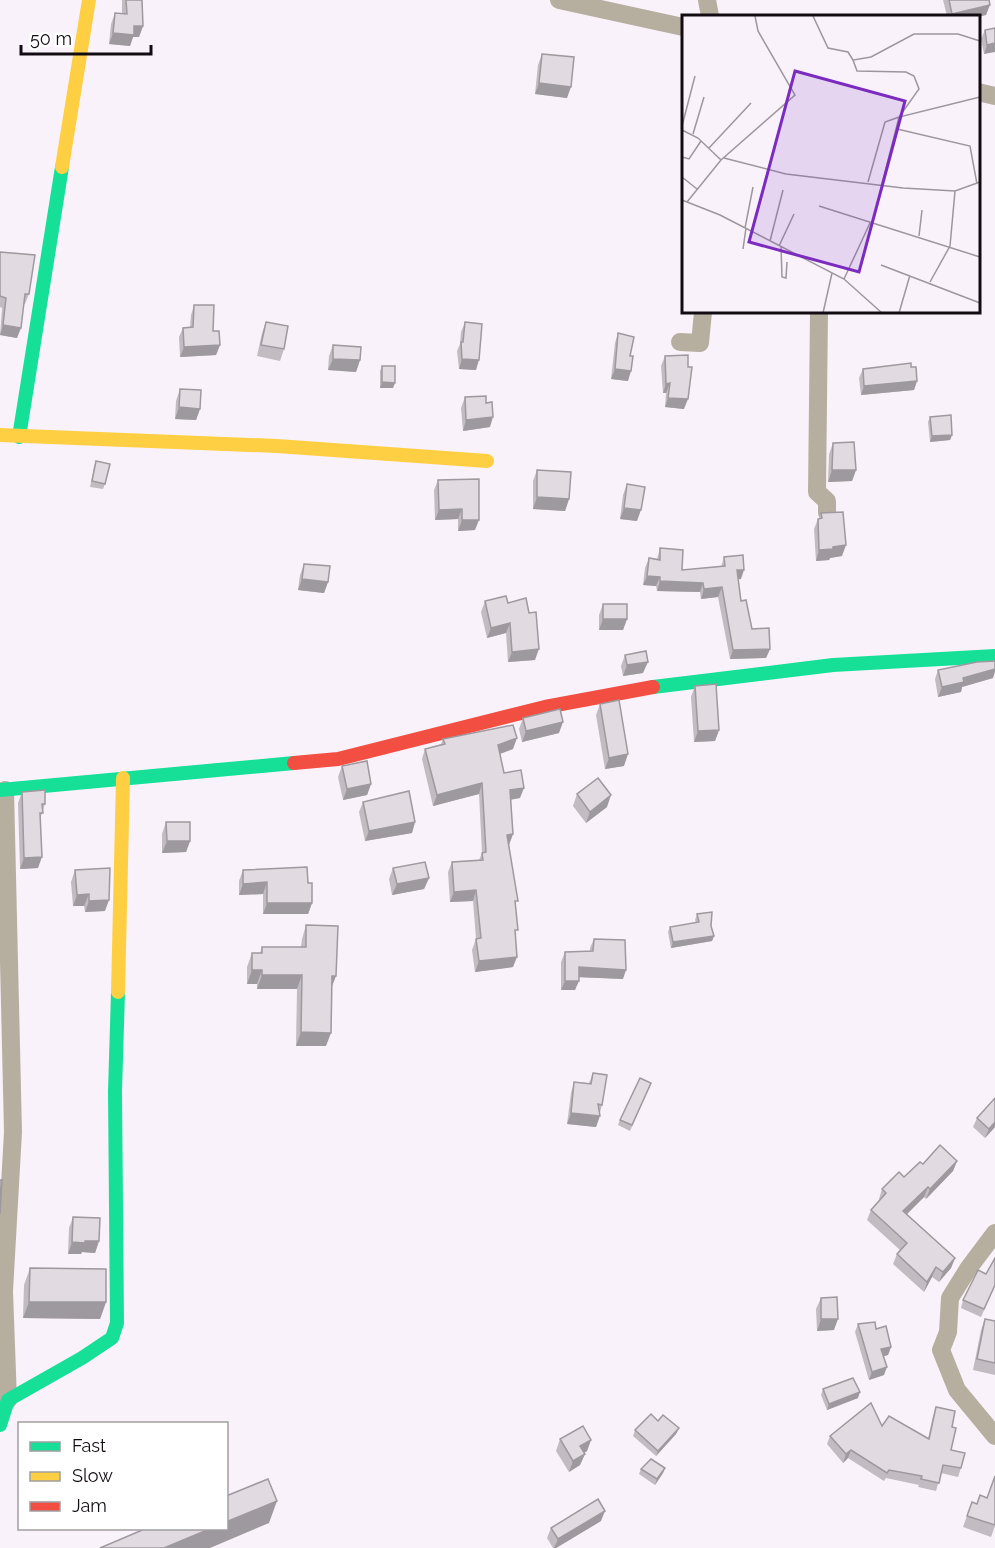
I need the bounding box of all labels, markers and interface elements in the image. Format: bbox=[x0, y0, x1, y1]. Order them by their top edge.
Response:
inset map bbox=[682, 15, 980, 314]
scale bar bbox=[21, 18, 152, 56]
text: 50 m bbox=[30, 28, 72, 49]
legend bbox=[18, 1422, 228, 1530]
text: Fast bbox=[72, 1435, 106, 1456]
text: Slow bbox=[72, 1465, 113, 1486]
text: Jam bbox=[72, 1495, 107, 1516]

